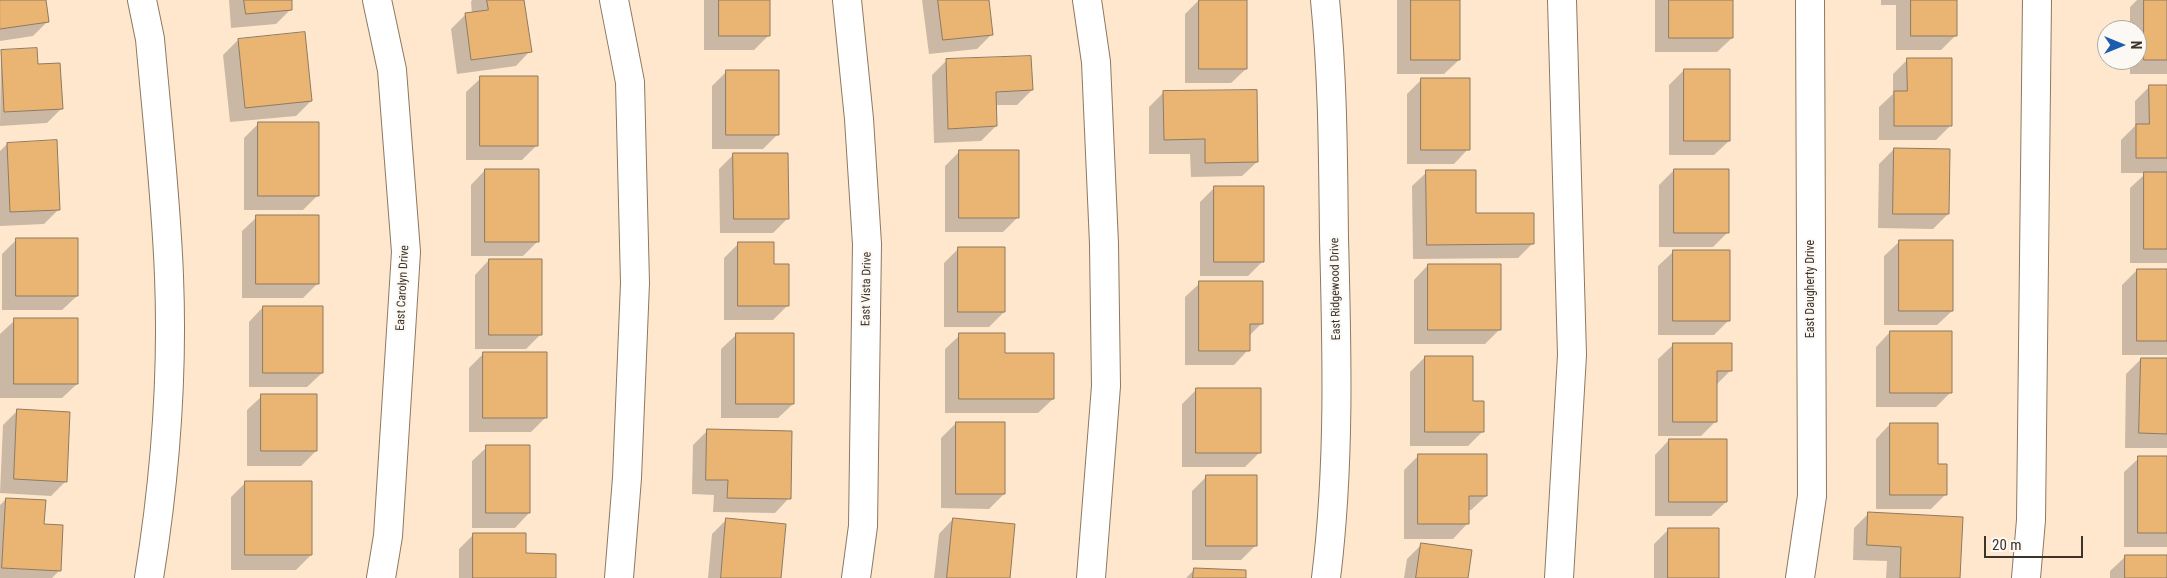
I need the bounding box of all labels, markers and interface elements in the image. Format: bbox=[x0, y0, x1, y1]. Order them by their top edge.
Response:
north arrow bbox=[2097, 20, 2147, 70]
text: N bbox=[2128, 41, 2144, 49]
street label: East Ridgewood Drive bbox=[1328, 238, 1344, 340]
street label: East Daugherty Drive bbox=[1804, 240, 1818, 338]
street label: East Carolyn Drive bbox=[394, 245, 412, 331]
street label: East Vista Drive bbox=[859, 252, 875, 326]
scale bar bbox=[1987, 526, 2086, 558]
text: 20 m bbox=[1992, 536, 2022, 554]

